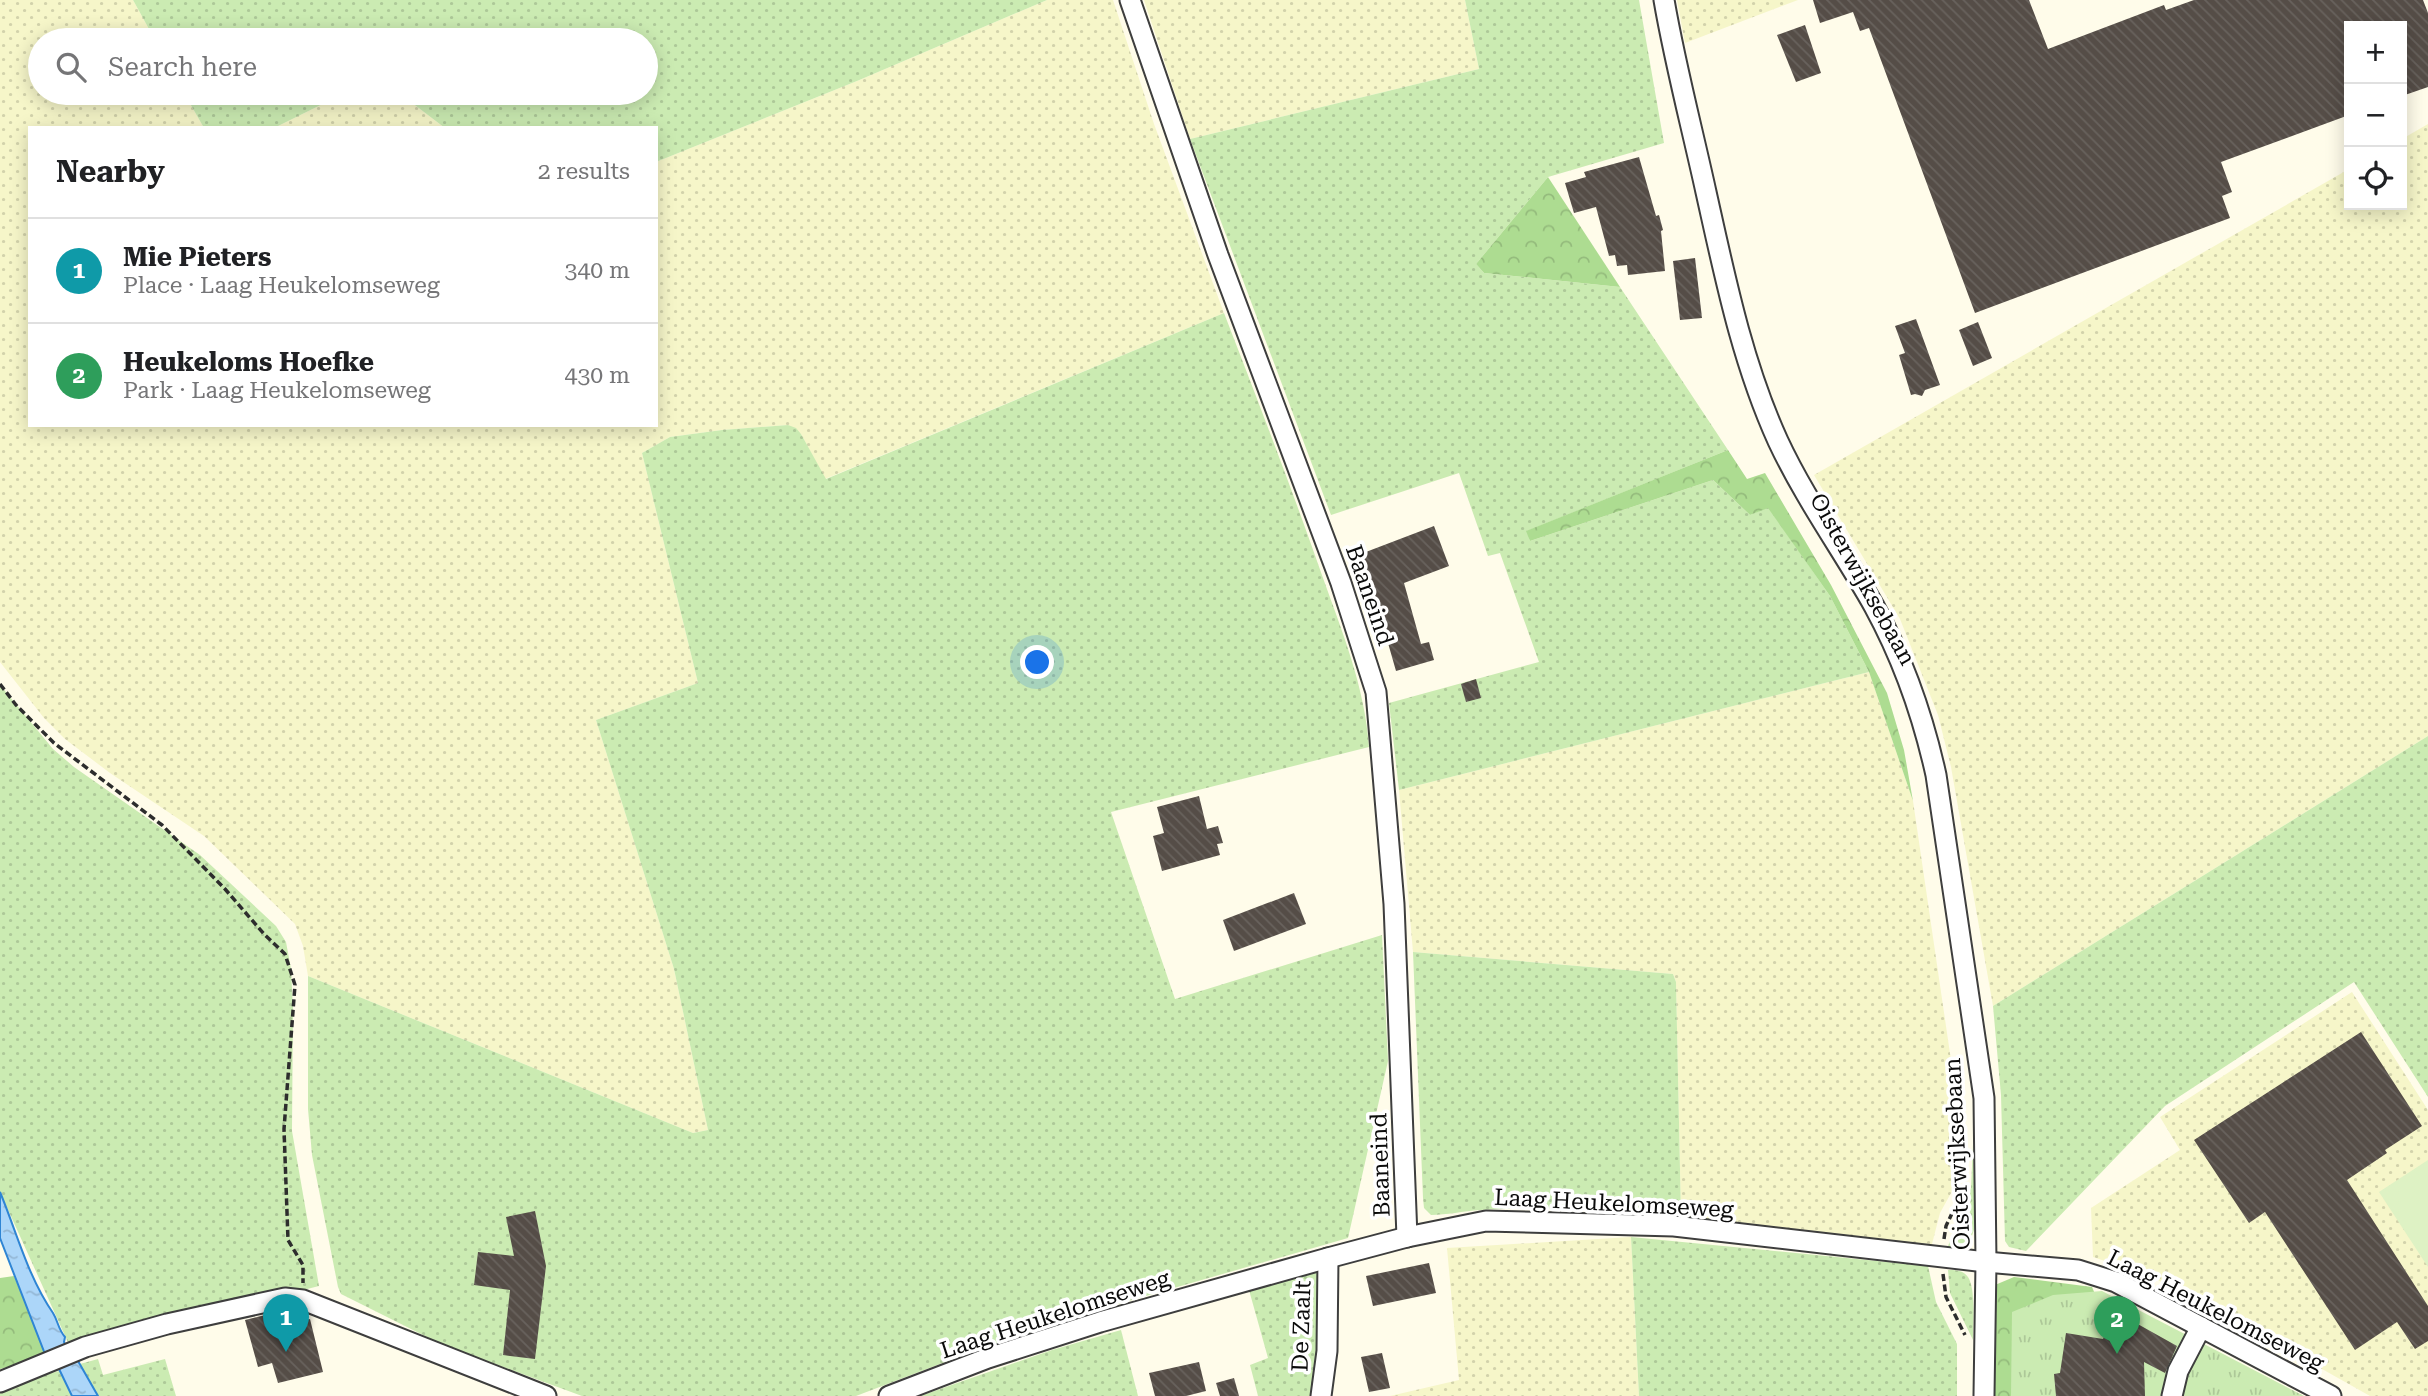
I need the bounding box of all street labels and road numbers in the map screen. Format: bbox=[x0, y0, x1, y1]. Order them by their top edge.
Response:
street label: Oisterwijksebaan bbox=[1804, 489, 1921, 670]
street label: Baaneind bbox=[1340, 541, 1399, 649]
street label: Oisterwijksebaan bbox=[1939, 1057, 1976, 1251]
street label: Baaneind bbox=[1365, 1112, 1396, 1218]
street label: Laag Heukelomseweg bbox=[1494, 1184, 1734, 1223]
street label: Laag Heukelomseweg bbox=[2103, 1244, 2329, 1377]
street label: Laag Heukelomseweg bbox=[937, 1265, 1173, 1364]
street label: De Zaalt bbox=[1286, 1280, 1317, 1372]

